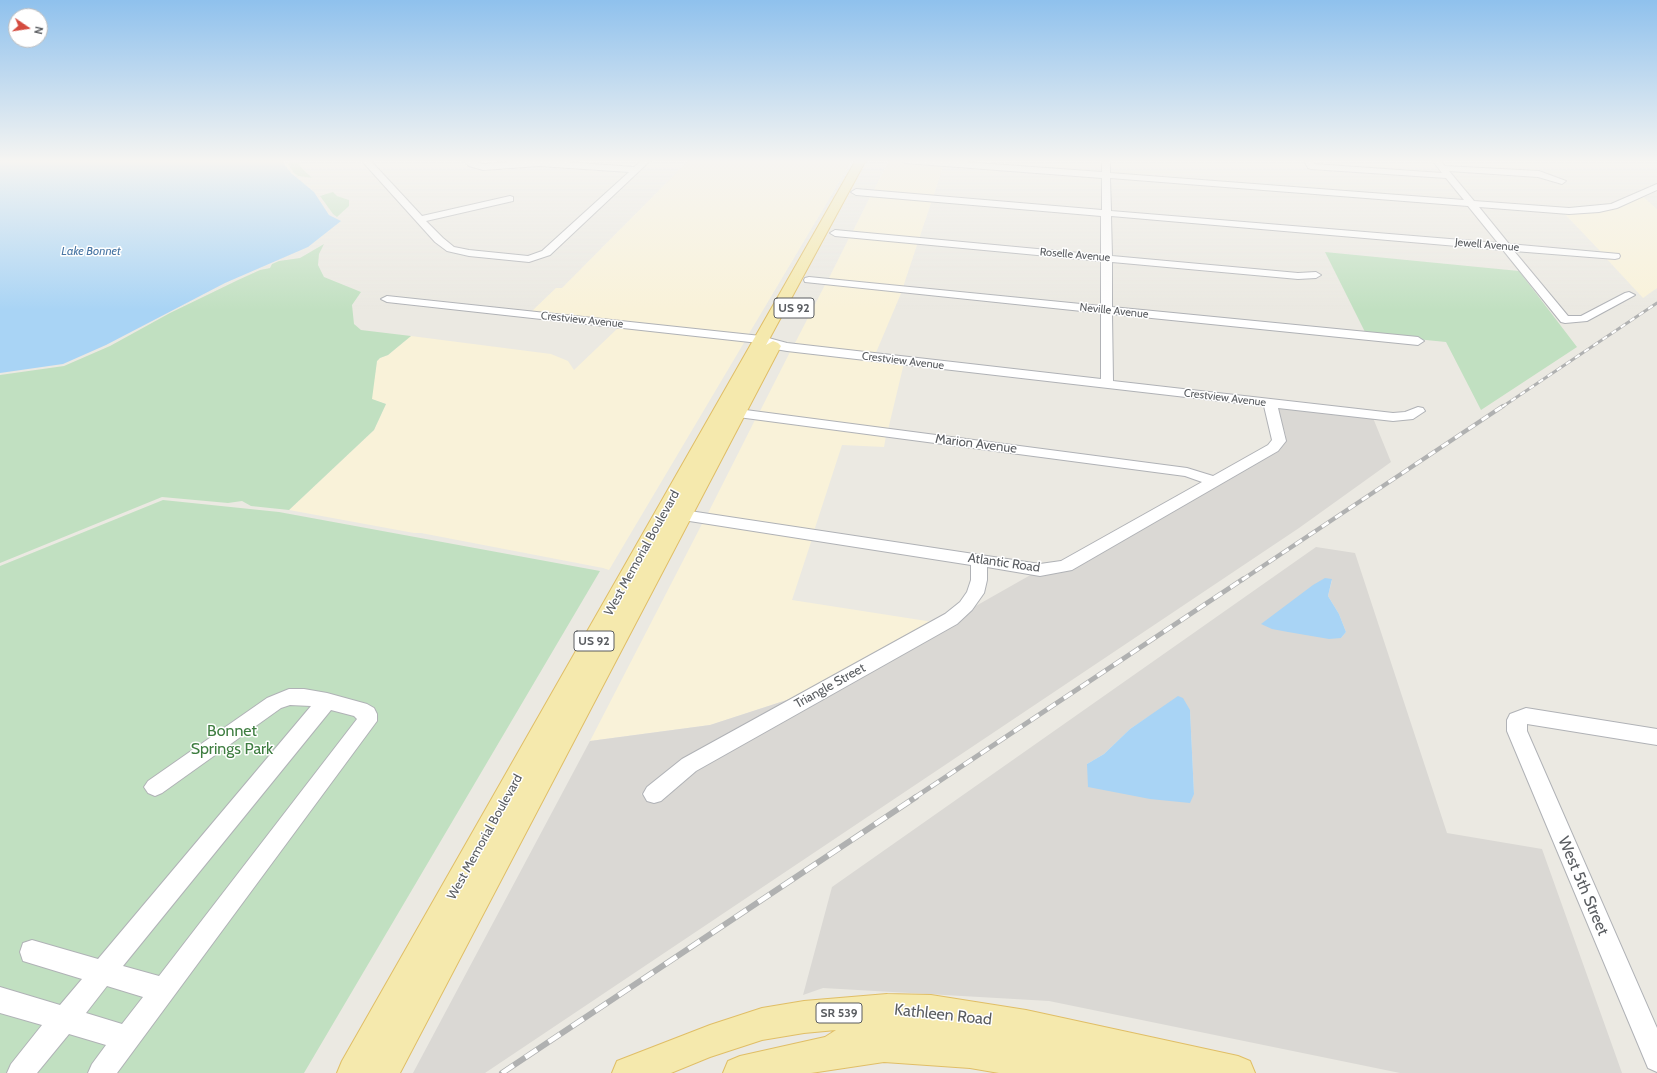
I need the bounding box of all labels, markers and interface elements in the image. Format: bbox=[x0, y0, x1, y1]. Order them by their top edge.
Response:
north arrow bbox=[8, 8, 48, 48]
text: N bbox=[31, 25, 46, 36]
street label: Jewell Avenue bbox=[1454, 236, 1520, 254]
water label: Lake Bonnet bbox=[61, 244, 121, 258]
street label: Roselle Avenue bbox=[1039, 245, 1111, 265]
road number: US 92 bbox=[774, 298, 814, 318]
street label: Neville Avenue bbox=[1079, 301, 1149, 321]
street label: Crestview Avenue bbox=[540, 309, 624, 331]
street label: Crestview Avenue bbox=[861, 349, 945, 373]
street label: Crestview Avenue bbox=[1183, 386, 1267, 410]
street label: Marion Avenue bbox=[934, 431, 1018, 457]
street label: West Memorial Boulevard bbox=[601, 488, 683, 618]
street label: Atlantic Road bbox=[967, 550, 1041, 576]
road number: US 92 bbox=[574, 631, 614, 651]
street label: Triangle Street bbox=[792, 660, 868, 712]
park label: Bonnet Springs Park bbox=[191, 721, 273, 759]
street label: West Memorial Boulevard bbox=[444, 772, 526, 902]
street label: West 5th Street bbox=[1554, 834, 1612, 938]
street label: Kathleen Road bbox=[893, 1000, 993, 1030]
road number: SR 539 bbox=[816, 1003, 862, 1023]

